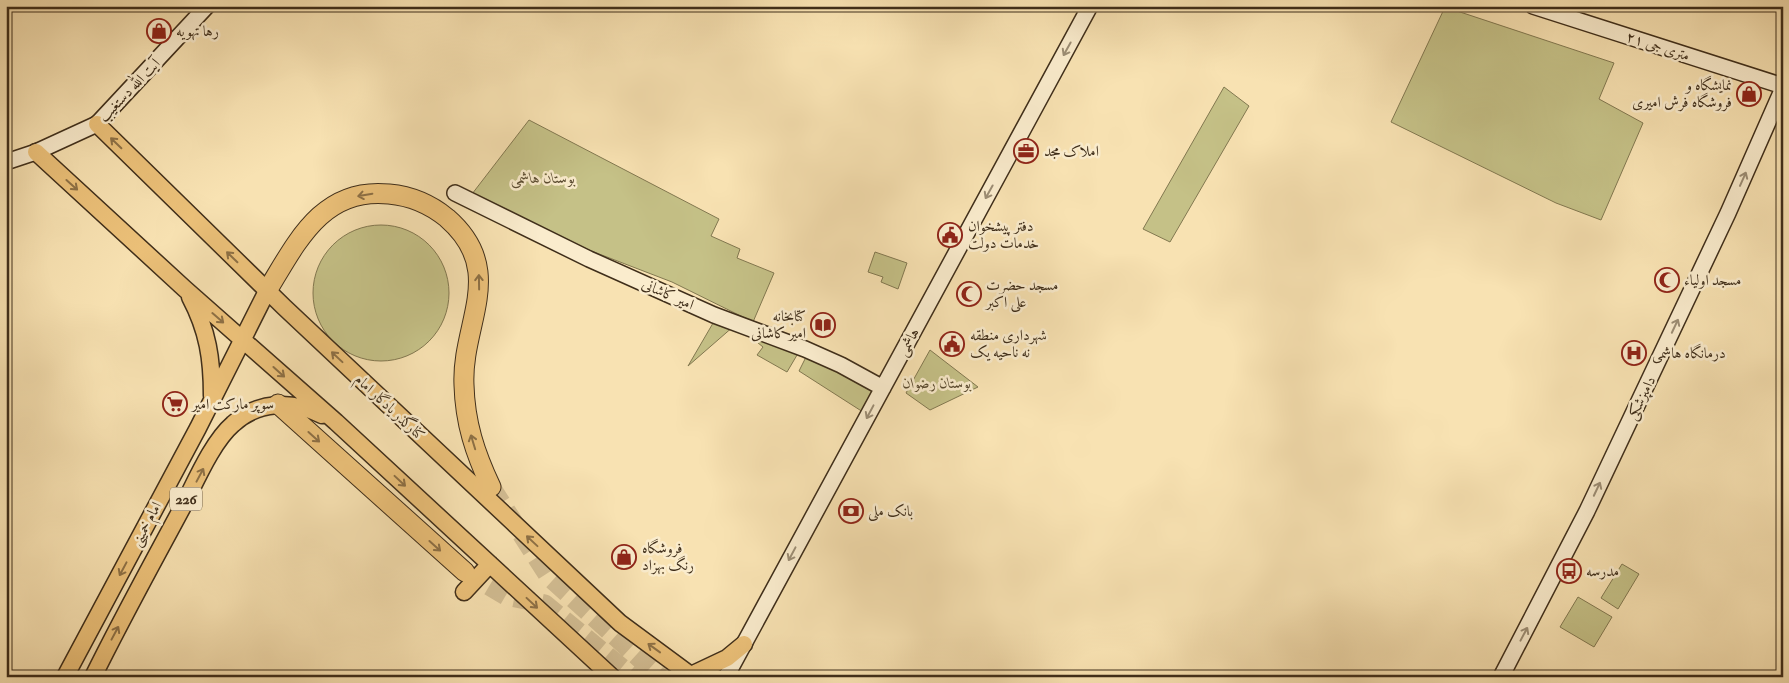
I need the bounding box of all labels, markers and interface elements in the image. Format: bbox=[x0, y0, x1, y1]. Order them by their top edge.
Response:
shop icon: رها تهویه bbox=[146, 18, 172, 44]
place label: رها تهویه bbox=[176, 22, 219, 41]
street label: ۲۱ متری جی bbox=[1624, 27, 1692, 66]
one-way arrow bbox=[1062, 41, 1071, 56]
street label: آیت الله دستغیب bbox=[92, 51, 166, 126]
place label: نمایشگاه و فروشگاه فرش امیری bbox=[1632, 75, 1732, 112]
shop icon: نمایشگاه و فروشگاه فرش امیری bbox=[1736, 81, 1762, 107]
one-way arrow bbox=[110, 137, 122, 149]
office icon: املاک مجد bbox=[1013, 138, 1039, 164]
place label: املاک مجد bbox=[1044, 142, 1099, 161]
park label: بوستان هاشمی bbox=[511, 169, 576, 189]
one-way arrow bbox=[1739, 172, 1749, 187]
one-way arrow bbox=[65, 179, 78, 191]
one-way arrow bbox=[984, 184, 993, 199]
one-way arrow bbox=[357, 190, 373, 200]
place label: دفتر پیشخوان خدمات دولت bbox=[968, 217, 1039, 253]
public building icon: دفتر پیشخوان خدمات دولت bbox=[937, 222, 963, 248]
one-way arrow bbox=[227, 251, 239, 263]
mosque icon: مسجد اولیاء bbox=[1654, 267, 1680, 293]
place label: مسجد اولیاء bbox=[1684, 271, 1741, 290]
one-way arrow bbox=[474, 275, 483, 291]
street label: امیر کاشانی bbox=[639, 275, 697, 314]
place label: مسجد حضرت علی اکبر bbox=[984, 276, 1058, 313]
mosque icon: مسجد حضرت علی اکبر bbox=[956, 281, 982, 307]
place label: کتابخانه امیر کاشانی bbox=[751, 307, 806, 343]
one-way arrow bbox=[211, 312, 224, 323]
library icon: کتابخانه امیر کاشانی bbox=[810, 312, 836, 338]
one-way arrow bbox=[1670, 319, 1680, 334]
street label: هاشمی bbox=[893, 325, 925, 360]
place label: شهرداری منطقه نه ناحیه یک bbox=[970, 326, 1047, 362]
public building icon: شهرداری منطقه نه ناحیه یک bbox=[939, 331, 965, 357]
hospital icon: درمانگاه هاشمی bbox=[1621, 340, 1647, 366]
place label: درمانگاه هاشمی bbox=[1652, 343, 1726, 364]
one-way arrow bbox=[331, 351, 343, 363]
one-way arrow bbox=[273, 366, 286, 377]
street label: کنارگذر یادگار امام bbox=[349, 369, 430, 447]
street label: دامپزشکی bbox=[1623, 373, 1661, 424]
park label: بوستان رضوان bbox=[903, 374, 972, 393]
supermarket icon: سوپر مارکت امیر bbox=[162, 391, 188, 417]
place label: سوپر مارکت امیر bbox=[190, 395, 274, 414]
one-way arrow bbox=[865, 404, 875, 419]
one-way arrow bbox=[308, 431, 321, 443]
one-way arrow bbox=[467, 435, 477, 451]
one-way arrow bbox=[195, 467, 205, 482]
one-way arrow bbox=[393, 475, 406, 487]
one-way arrow bbox=[1593, 482, 1603, 497]
road number: 226 bbox=[170, 488, 202, 510]
bank icon: بانک ملی bbox=[838, 498, 864, 524]
street label: امام خمینی bbox=[127, 499, 169, 551]
place label: بانک ملی bbox=[868, 502, 913, 522]
one-way arrow bbox=[526, 535, 538, 547]
place label: فروشگاه رنگ بهزاد bbox=[642, 538, 694, 575]
one-way arrow bbox=[428, 540, 441, 551]
shop icon: فروشگاه رنگ بهزاد bbox=[611, 544, 637, 570]
one-way arrow bbox=[787, 547, 797, 562]
bus stop icon: مدرسه bbox=[1556, 558, 1582, 584]
one-way arrow bbox=[118, 561, 128, 576]
place label: مدرسه bbox=[1586, 562, 1619, 581]
one-way arrow bbox=[526, 597, 539, 609]
one-way arrow bbox=[110, 626, 120, 641]
one-way arrow bbox=[1519, 626, 1529, 641]
one-way arrow bbox=[647, 643, 661, 653]

